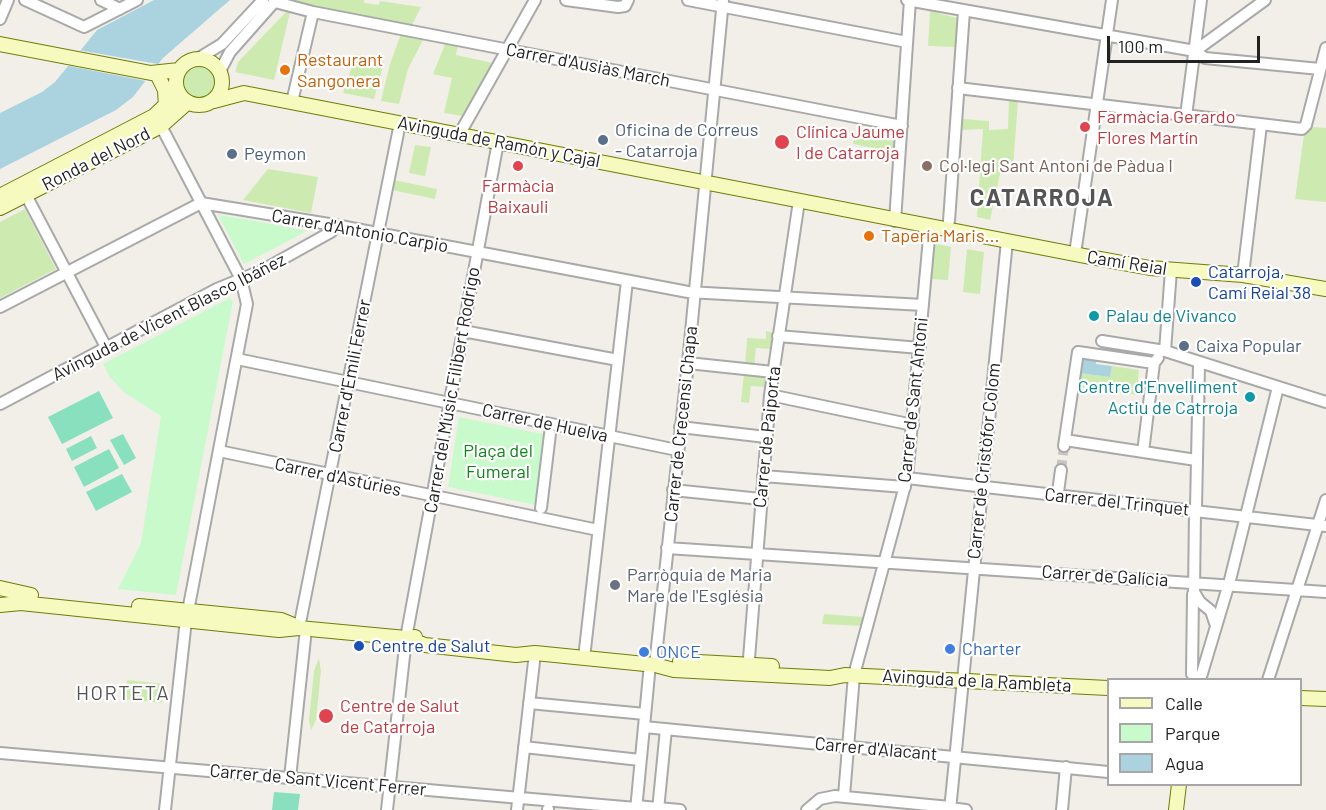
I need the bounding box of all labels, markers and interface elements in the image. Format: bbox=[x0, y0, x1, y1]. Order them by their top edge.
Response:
scale bar bbox=[1110, 24, 1263, 62]
text: 100 m bbox=[1118, 35, 1163, 57]
street label: Carrer d'Ausiàs March bbox=[504, 38, 672, 92]
place label: Restaurant Sangonera bbox=[297, 49, 383, 92]
marker: Restaurant Sangonera bbox=[278, 63, 292, 77]
place label: Farmàcia Gerardo Flores Martín bbox=[1097, 106, 1236, 148]
street label: Avinguda de Ramón y Cajal bbox=[396, 112, 602, 172]
place label: Oficina de Correus - Catarroja bbox=[615, 119, 758, 162]
marker: Farmàcia Gerardo Flores Martín bbox=[1078, 120, 1092, 134]
place label: Clínica Jaume I de Catarroja bbox=[796, 121, 905, 164]
street label: Ronda del Nord bbox=[38, 123, 154, 195]
marker: Oficina de Correus - Catarroja bbox=[596, 133, 610, 147]
marker: Clínica Jaume I de Catarroja bbox=[773, 133, 791, 151]
place label: Peymon bbox=[244, 143, 306, 165]
marker: Peymon bbox=[225, 147, 239, 161]
place label: Col·legi Sant Antoni de Pàdua I bbox=[939, 155, 1173, 177]
marker: Farmàcia Baixauli bbox=[511, 159, 525, 173]
marker: Col·legi Sant Antoni de Pàdua I bbox=[920, 159, 934, 173]
place label: Farmàcia Baixauli bbox=[482, 175, 554, 218]
district label: CATARROJA bbox=[970, 184, 1114, 212]
street label: Carrer d'Antonio Carpio bbox=[270, 205, 450, 257]
place label: Tapería Maris... bbox=[881, 225, 1000, 247]
marker: Tapería Maris... bbox=[862, 229, 876, 243]
street label: Camí Reial bbox=[1085, 246, 1169, 280]
street label: Avinguda de Vicent Blasco Ibáñez bbox=[49, 249, 289, 385]
place label: Catarroja, Camí Reial 38 bbox=[1208, 261, 1311, 304]
street label: Carrer del Músic Filibert Rodrigo bbox=[420, 265, 484, 515]
marker: Catarroja, Camí Reial 38 bbox=[1189, 275, 1203, 289]
street label: Carrer d'Emili Ferrer bbox=[325, 297, 375, 455]
place label: Palau de Vivanco bbox=[1106, 305, 1237, 327]
marker: Palau de Vivanco bbox=[1087, 309, 1101, 323]
street label: Carrer de Sant Antoni bbox=[894, 316, 932, 484]
street label: Carrer de Crecensi Chapa bbox=[660, 325, 702, 523]
place label: Caixa Popular bbox=[1196, 335, 1302, 357]
marker: Caixa Popular bbox=[1177, 339, 1191, 353]
street label: Carrer de Cristòfor Colom bbox=[963, 362, 1005, 560]
street label: Carrer de Paiporta bbox=[749, 365, 785, 509]
place label: Centre d'Envelliment Actiu de Catrroja bbox=[1078, 376, 1238, 418]
marker: Centre d'Envelliment Actiu de Catrroja bbox=[1243, 390, 1257, 404]
street label: Carrer de Huelva bbox=[480, 399, 610, 447]
park label: Plaça del Fumeral bbox=[463, 440, 533, 482]
street label: Carrer d'Astúries bbox=[273, 453, 403, 501]
street label: Carrer del Trinquet bbox=[1043, 484, 1191, 520]
street label: Carrer de Galícia bbox=[1041, 561, 1169, 591]
place label: Parròquia de Maria Mare de l'Església bbox=[627, 564, 772, 606]
marker: Parròquia de Maria Mare de l'Església bbox=[608, 578, 622, 592]
place label: Centre de Salut bbox=[371, 635, 490, 657]
place label: Charter bbox=[962, 638, 1021, 660]
marker: Centre de Salut bbox=[352, 639, 366, 653]
place label: ONCE bbox=[656, 641, 701, 663]
marker: Charter bbox=[943, 642, 957, 656]
marker: ONCE bbox=[637, 645, 651, 659]
street label: Avinguda de la Rambleta bbox=[882, 665, 1072, 697]
legend bbox=[1107, 678, 1302, 786]
district label: HORTETA bbox=[76, 681, 170, 705]
text: Calle bbox=[1165, 692, 1203, 714]
place label: Centre de Salut de Catarroja bbox=[340, 695, 459, 738]
marker: Centre de Salut de Catarroja bbox=[317, 707, 335, 725]
text: Parque bbox=[1165, 722, 1220, 744]
street label: Carrer d'Alacant bbox=[814, 733, 938, 765]
text: Agua bbox=[1165, 752, 1204, 774]
street label: Carrer de Sant Vicent Ferrer bbox=[209, 760, 427, 800]

